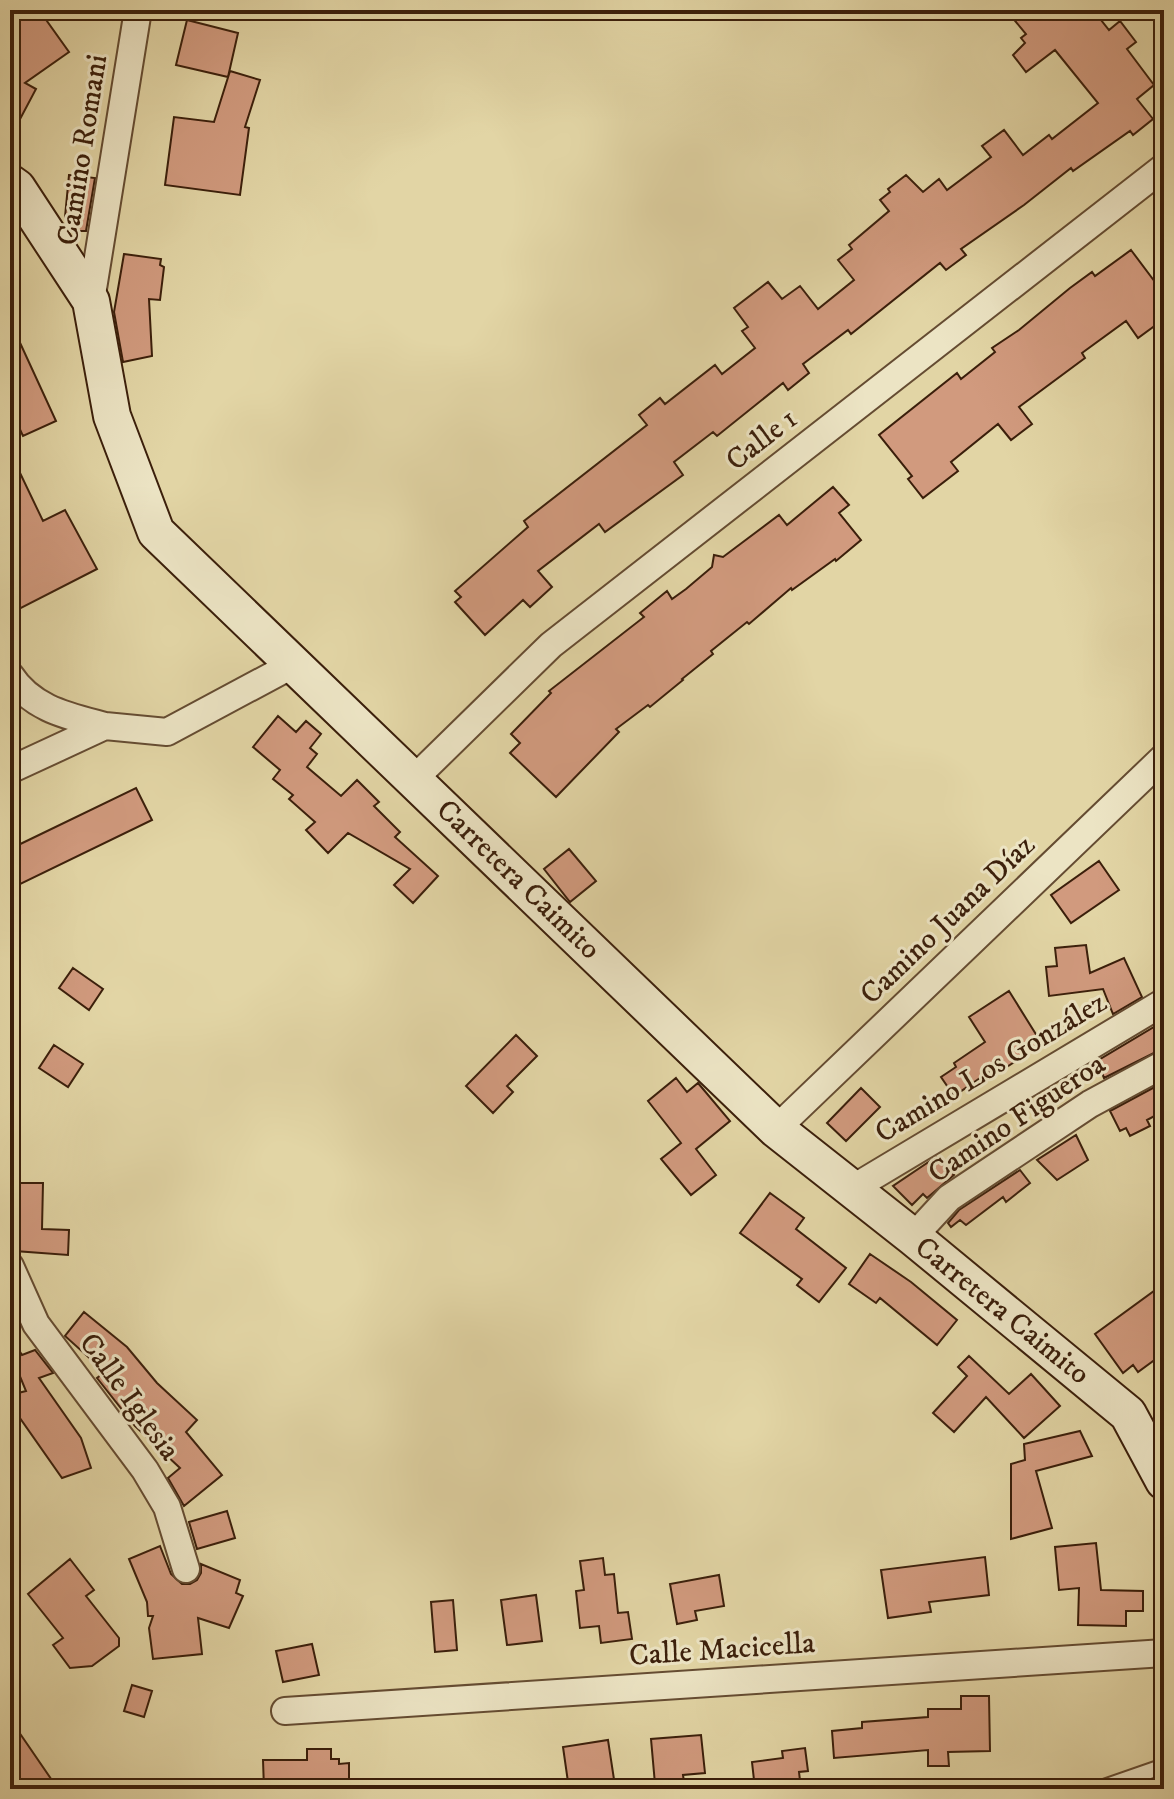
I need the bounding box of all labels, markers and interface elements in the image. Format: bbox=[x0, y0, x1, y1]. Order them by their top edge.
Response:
street label: Camino Romani bbox=[50, 52, 116, 248]
street label: Calle 1 bbox=[719, 401, 805, 479]
street label: Carretera Caimito bbox=[428, 792, 608, 968]
street label: Camino Juana Díaz bbox=[853, 827, 1043, 1013]
street label: Camino Los González bbox=[869, 984, 1113, 1152]
street label: Camino Figueroa bbox=[921, 1046, 1113, 1192]
street label: Carretera Caimito bbox=[907, 1229, 1097, 1393]
street label: Calle Iglesia bbox=[70, 1326, 188, 1468]
street label: Calle Macicella bbox=[628, 1625, 817, 1675]

